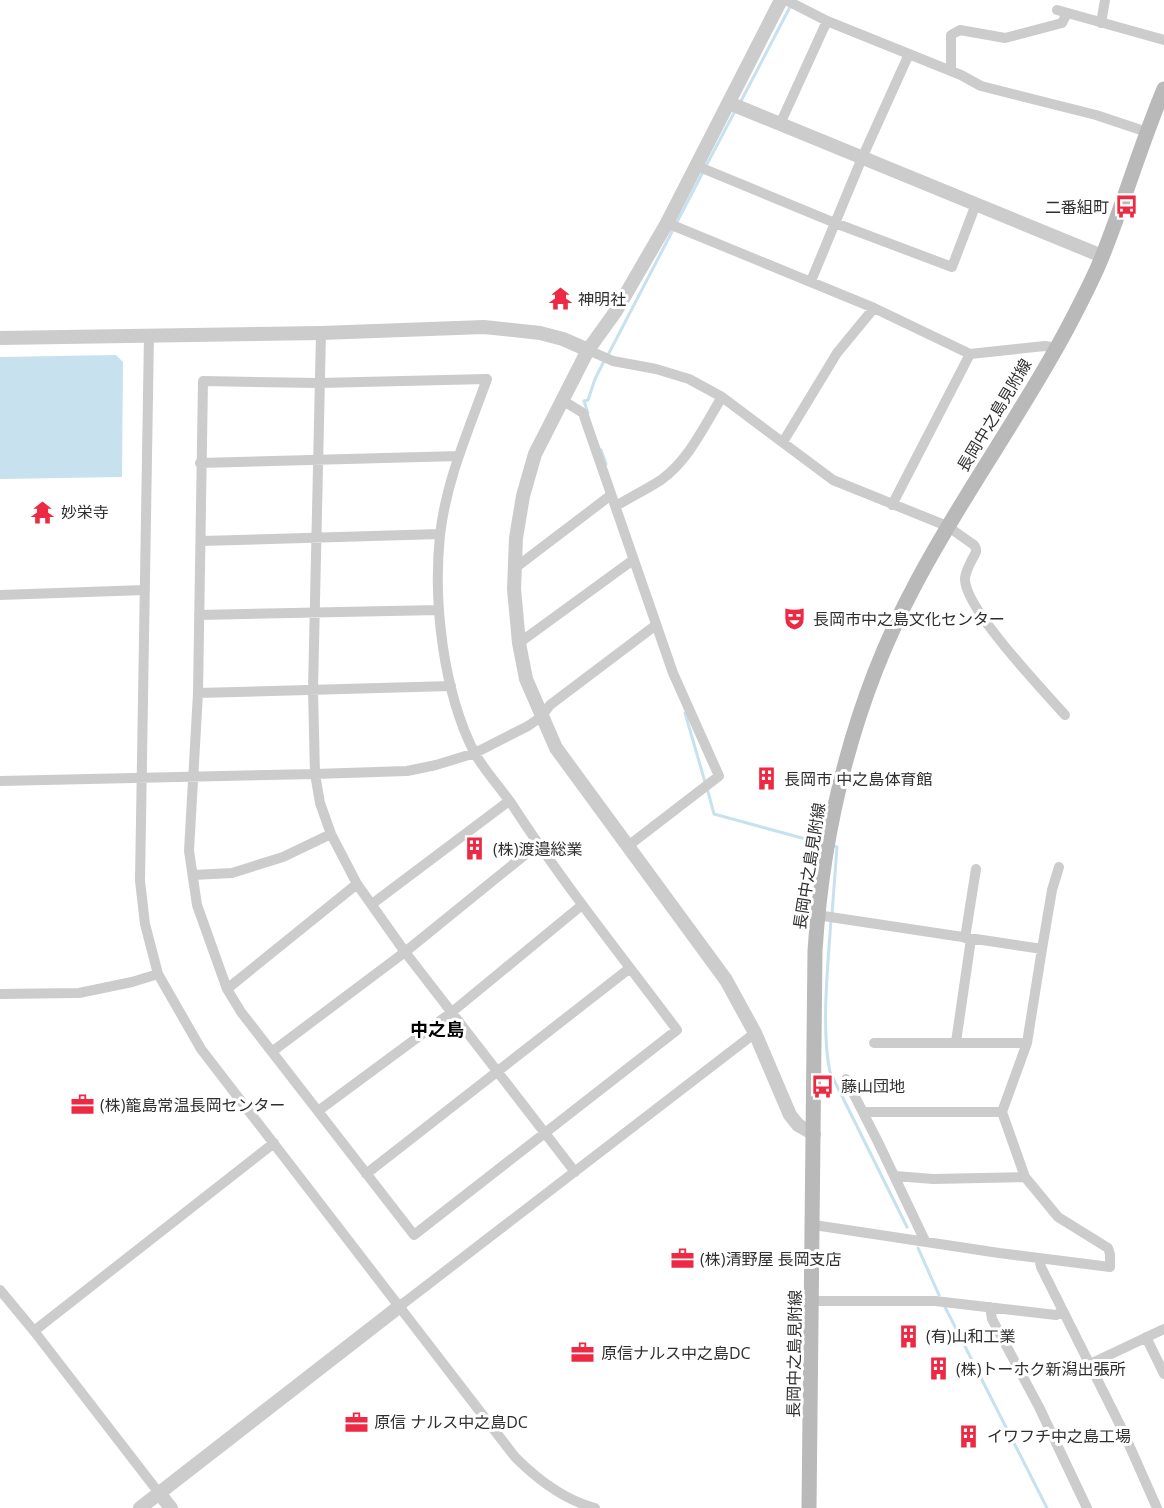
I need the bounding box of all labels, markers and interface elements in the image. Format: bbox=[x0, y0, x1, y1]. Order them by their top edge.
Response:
bus stop icon: 二番組町 bbox=[1114, 194, 1140, 220]
place label: 二番組町 bbox=[1045, 196, 1109, 218]
temple icon: 神明社 bbox=[547, 286, 573, 312]
place label: 神明社 bbox=[578, 288, 626, 310]
street label: 長岡中之島見附線 bbox=[952, 354, 1036, 476]
temple icon: 妙栄寺 bbox=[30, 499, 56, 525]
place label: 妙栄寺 bbox=[61, 501, 109, 523]
theatre icon: 長岡市中之島文化センター bbox=[782, 606, 808, 632]
place label: 長岡市中之島文化センター bbox=[813, 608, 1005, 630]
building icon: 長岡市 中之島体育館 bbox=[753, 766, 779, 792]
place label: 長岡市 中之島体育館 bbox=[784, 768, 932, 790]
street label: 長岡中之島見附線 bbox=[788, 801, 830, 931]
building icon: (株)渡邉総業 bbox=[462, 836, 488, 862]
place label: (株)渡邉総業 bbox=[493, 838, 582, 860]
district label: 中之島 bbox=[410, 1017, 464, 1041]
bus stop icon: 藤山団地 bbox=[810, 1073, 836, 1099]
place label: 藤山団地 bbox=[841, 1075, 905, 1097]
office icon: (株)籠島常温長岡センター bbox=[69, 1092, 95, 1118]
place label: (株)籠島常温長岡センター bbox=[100, 1094, 285, 1116]
office icon: (株)清野屋 長岡支店 bbox=[669, 1246, 695, 1272]
place label: (株)清野屋 長岡支店 bbox=[700, 1248, 842, 1270]
street label: 長岡中之島見附線 bbox=[782, 1290, 806, 1418]
building icon: (有)山和工業 bbox=[895, 1323, 921, 1349]
place label: (有)山和工業 bbox=[926, 1325, 1015, 1347]
office icon: 原信ナルス中之島DC bbox=[570, 1340, 596, 1366]
place label: 原信ナルス中之島DC bbox=[601, 1342, 751, 1364]
building icon: (株)トーホク新潟出張所 bbox=[925, 1356, 951, 1382]
place label: (株)トーホク新潟出張所 bbox=[956, 1358, 1125, 1380]
office icon: 原信 ナルス中之島DC bbox=[343, 1409, 369, 1435]
place label: 原信 ナルス中之島DC bbox=[374, 1411, 528, 1433]
building icon: イワフチ中之島工場 bbox=[956, 1423, 982, 1449]
place label: イワフチ中之島工場 bbox=[987, 1425, 1131, 1447]

